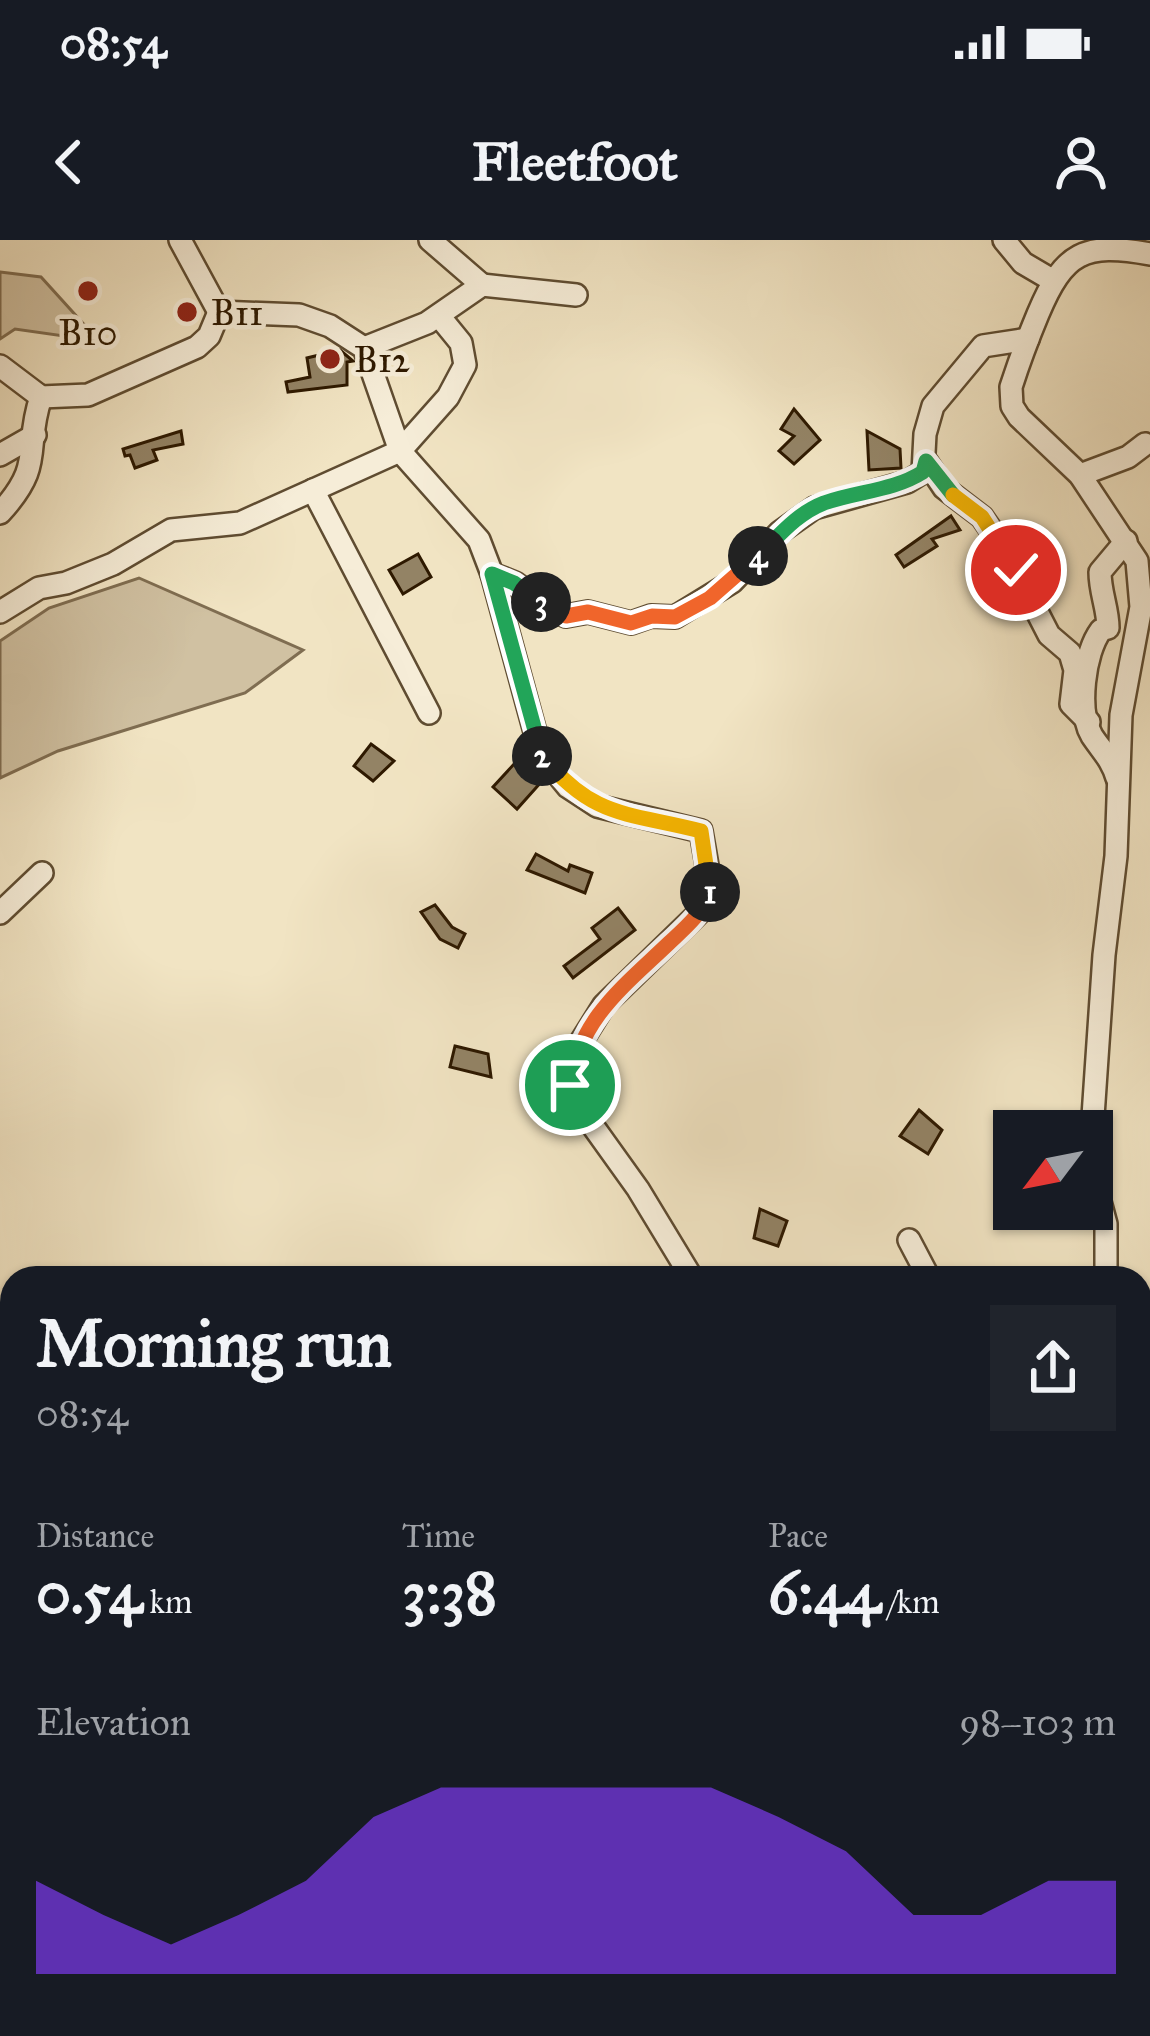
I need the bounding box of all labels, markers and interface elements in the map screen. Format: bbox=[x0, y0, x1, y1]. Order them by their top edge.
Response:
text: 08:54 bbox=[60, 15, 166, 70]
icon: back bbox=[36, 129, 102, 195]
text: Fleetfoot bbox=[472, 129, 678, 195]
icon: person bbox=[1048, 129, 1114, 195]
marker: B10 bbox=[75, 278, 101, 304]
place label: B11 bbox=[211, 291, 263, 335]
marker: B11 bbox=[174, 299, 200, 325]
place label: B10 bbox=[59, 311, 117, 355]
place label: B12 bbox=[354, 338, 410, 382]
marker: B12 bbox=[317, 346, 343, 372]
pin bbox=[965, 519, 1067, 621]
pin: 4 bbox=[728, 526, 788, 586]
text: 4 bbox=[749, 536, 767, 576]
icon: check bbox=[983, 537, 1049, 603]
pin: 3 bbox=[511, 572, 571, 632]
text: 3 bbox=[534, 582, 548, 622]
pin: 2 bbox=[512, 726, 572, 786]
text: 2 bbox=[534, 736, 550, 776]
pin: 1 bbox=[680, 862, 740, 922]
text: 1 bbox=[703, 872, 717, 912]
pin bbox=[519, 1034, 621, 1136]
icon: arrive bbox=[537, 1052, 603, 1118]
north arrow bbox=[993, 1110, 1113, 1230]
map controls bbox=[993, 1110, 1113, 1230]
text: Morning run bbox=[36, 1303, 392, 1384]
button: share bbox=[990, 1305, 1116, 1431]
text: 08:54 bbox=[36, 1389, 128, 1437]
text: Distance bbox=[36, 1516, 154, 1556]
text: Time bbox=[402, 1516, 475, 1556]
text: Pace bbox=[768, 1516, 828, 1556]
text: 0.54 bbox=[36, 1556, 142, 1629]
text: 3:38 bbox=[402, 1556, 497, 1629]
text: 6:44 bbox=[768, 1556, 881, 1629]
text: km bbox=[142, 1582, 192, 1622]
text: /km bbox=[881, 1582, 940, 1622]
text: Elevation bbox=[36, 1698, 191, 1746]
text: 98–103 m bbox=[959, 1698, 1116, 1746]

